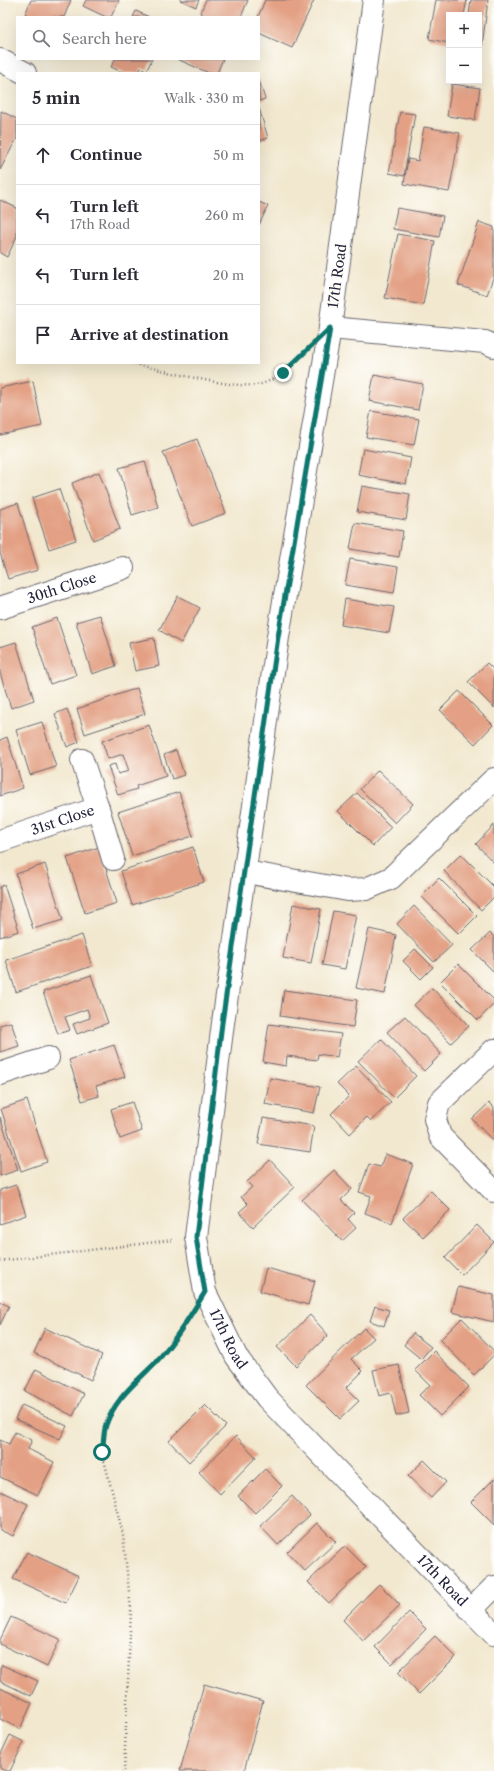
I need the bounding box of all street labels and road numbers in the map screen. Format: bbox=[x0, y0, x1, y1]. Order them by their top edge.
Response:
street label: 17th Road bbox=[324, 242, 350, 309]
street label: 30th Close bbox=[25, 568, 99, 608]
street label: 31st Close bbox=[28, 801, 97, 839]
street label: 17th Road bbox=[206, 1306, 252, 1373]
street label: 17th Road bbox=[413, 1551, 472, 1610]

